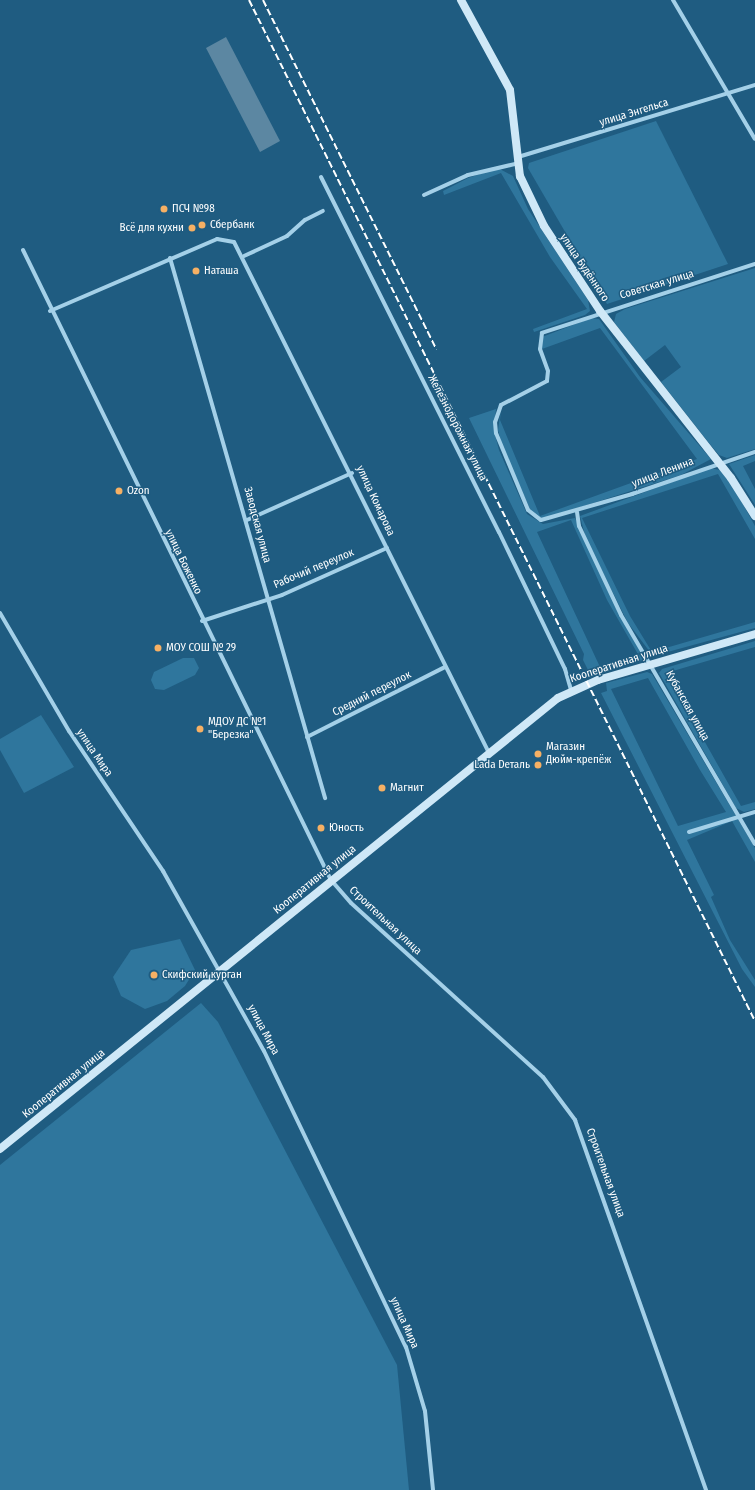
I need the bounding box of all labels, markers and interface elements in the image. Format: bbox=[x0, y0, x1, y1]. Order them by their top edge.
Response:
street label: улица Энгельса bbox=[598, 96, 670, 130]
place label: ПСЧ №98 bbox=[172, 202, 215, 216]
marker: ПСЧ №98 bbox=[159, 204, 169, 214]
place label: Сбербанк bbox=[210, 218, 254, 232]
marker: Сбербанк bbox=[197, 220, 207, 230]
place label: Всё для кухни bbox=[119, 221, 184, 235]
marker: Всё для кухни bbox=[187, 223, 197, 233]
street label: улица Будённого bbox=[556, 232, 612, 304]
place label: Наташа bbox=[204, 264, 239, 278]
marker: Наташа bbox=[191, 266, 201, 276]
street label: Советская улица bbox=[618, 267, 696, 303]
street label: Железнодорожная улица bbox=[424, 373, 490, 483]
street label: улица Ленина bbox=[630, 455, 696, 491]
street label: улица Комарова bbox=[353, 464, 397, 538]
place label: Ozon bbox=[127, 484, 150, 498]
marker: Ozon bbox=[114, 486, 124, 496]
street label: Заводская улица bbox=[241, 486, 273, 564]
street label: улица Боженко bbox=[162, 527, 204, 597]
street label: Рабочий переулок bbox=[272, 546, 356, 592]
place label: МОУ СОШ № 29 bbox=[166, 641, 236, 655]
street label: Кооперативная улица bbox=[568, 642, 670, 686]
marker: МОУ СОШ № 29 bbox=[153, 643, 163, 653]
street label: Средний переулок bbox=[330, 668, 414, 720]
street label: Кубанская улица bbox=[662, 669, 712, 743]
place label: МДОУ ДС №1 "Березка" bbox=[208, 716, 266, 742]
marker: МДОУ ДС №1 "Березка" bbox=[195, 724, 205, 734]
street label: улица Мира bbox=[73, 727, 115, 779]
place label: Магазин Дюйм-крепёж bbox=[546, 741, 611, 767]
marker: Магазин Дюйм-крепёж bbox=[533, 749, 543, 759]
place label: Lada Dеталь bbox=[474, 758, 530, 772]
marker: Lada Dеталь bbox=[533, 760, 543, 770]
place label: Магнит bbox=[390, 781, 424, 795]
marker: Магнит bbox=[377, 783, 387, 793]
place label: Юность bbox=[329, 821, 364, 835]
marker: Юность bbox=[316, 823, 326, 833]
street label: Кооперативная улица bbox=[271, 843, 359, 917]
street label: Строительная улица bbox=[346, 884, 424, 958]
place label: Скифский курган bbox=[162, 968, 242, 982]
marker: Скифский курган bbox=[149, 970, 159, 980]
street label: улица Мира bbox=[244, 1003, 282, 1057]
street label: Кооперативная улица bbox=[20, 1047, 108, 1121]
street label: Строительная улица bbox=[583, 1127, 627, 1219]
street label: улица Мира bbox=[387, 1295, 421, 1351]

